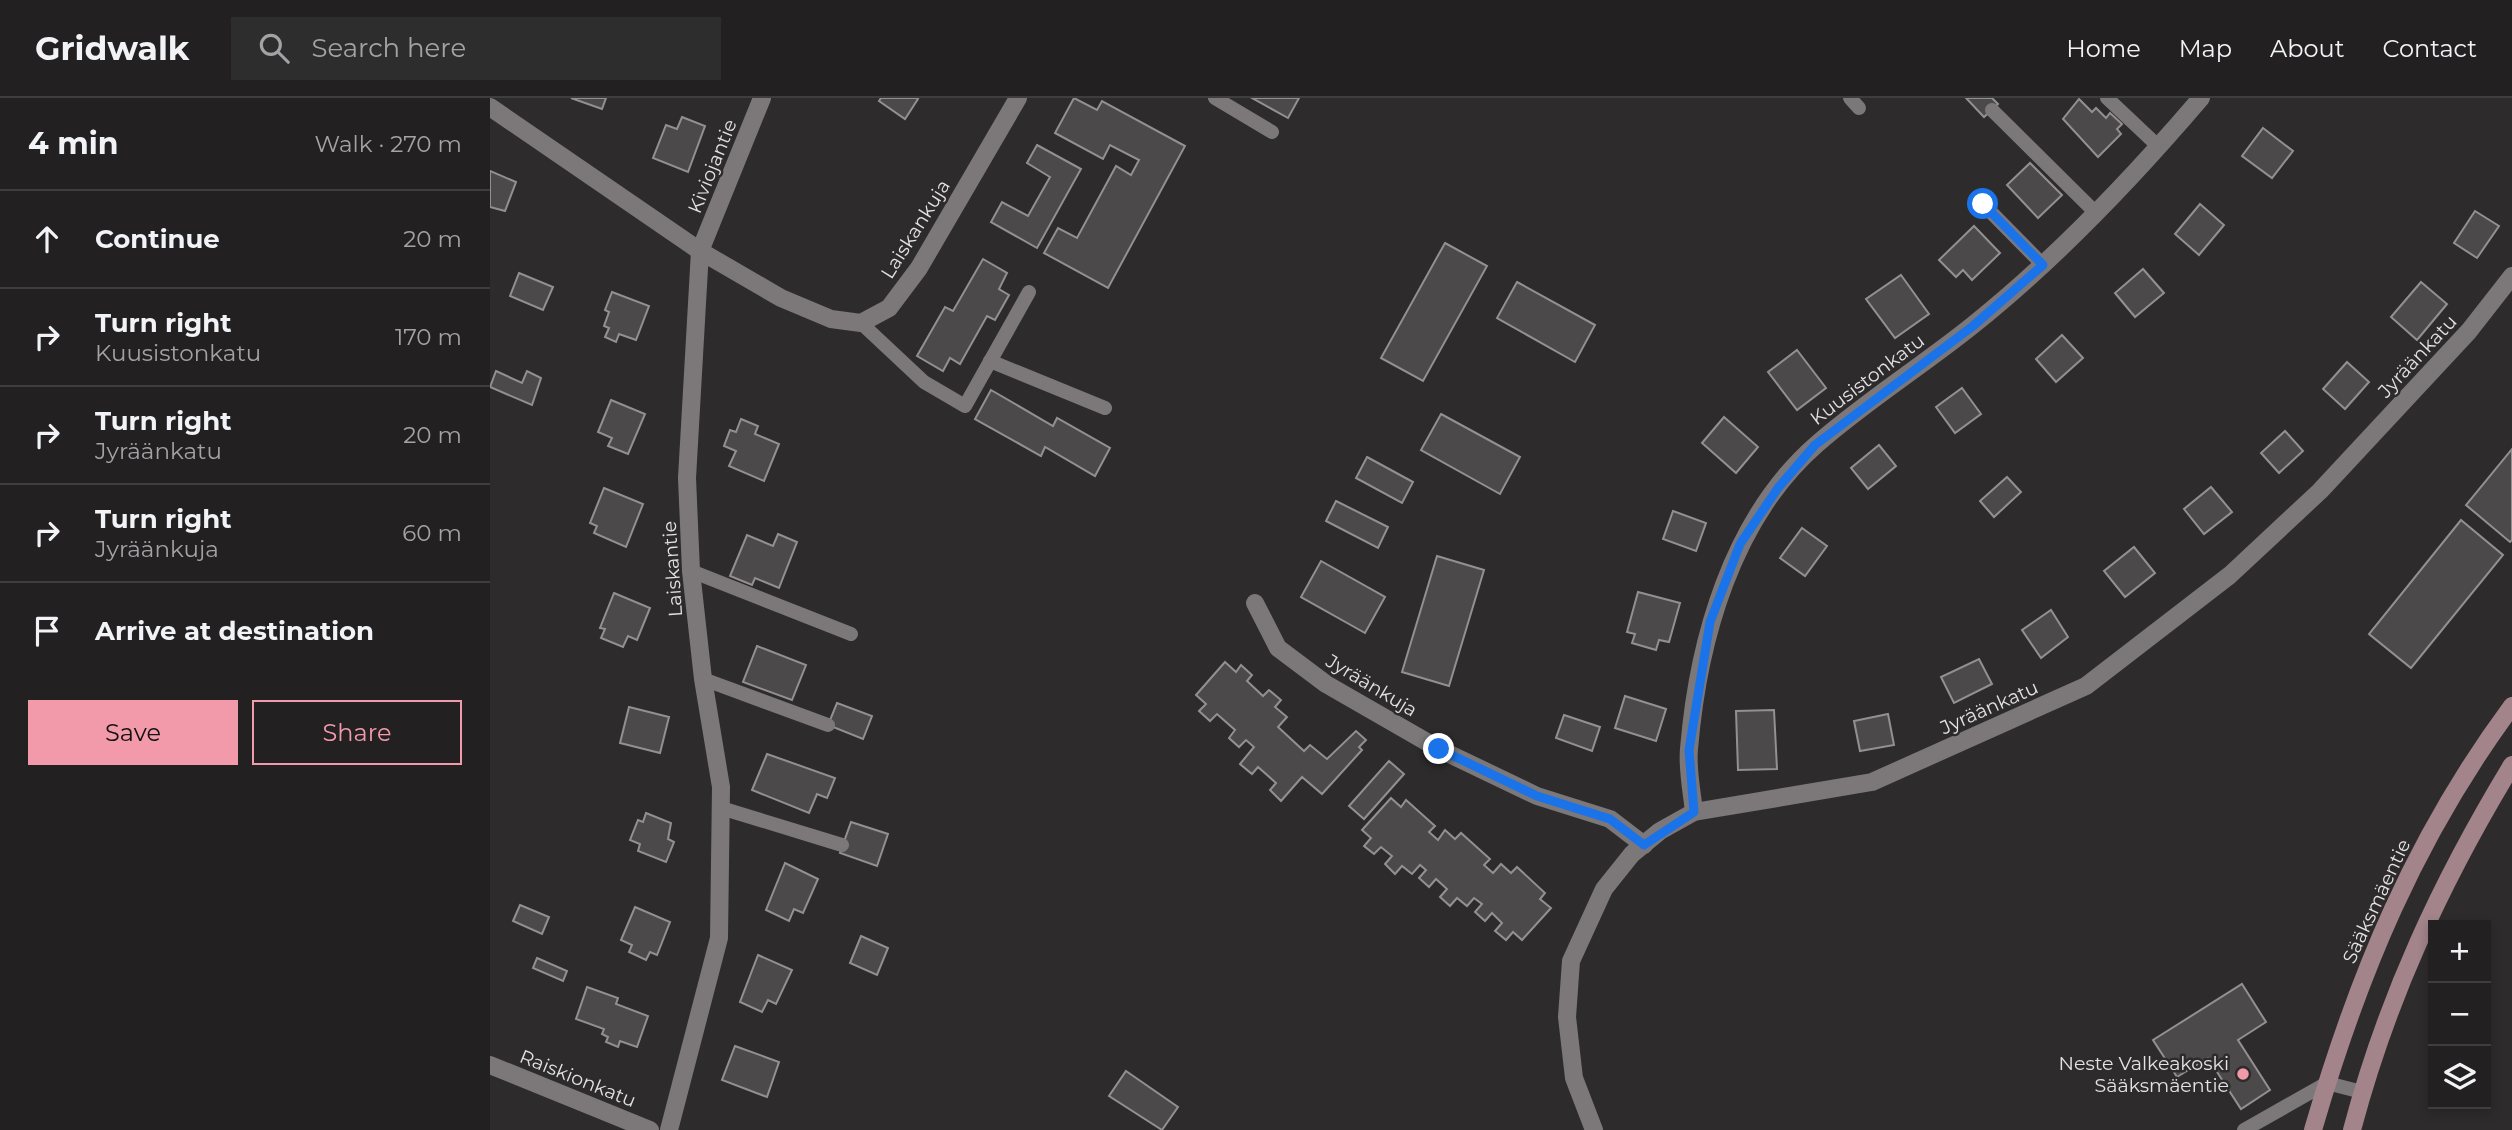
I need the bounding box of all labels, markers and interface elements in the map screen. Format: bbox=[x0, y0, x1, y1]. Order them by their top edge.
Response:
search box bbox=[231, 17, 721, 80]
text: Gridwalk bbox=[35, 28, 189, 68]
icon: search bbox=[255, 29, 293, 67]
text: Search here bbox=[311, 32, 466, 64]
text: Home bbox=[2066, 34, 2141, 63]
text: Map bbox=[2179, 34, 2232, 63]
text: About bbox=[2270, 34, 2344, 63]
text: Contact bbox=[2382, 34, 2477, 63]
street label: Kiviojantie bbox=[683, 116, 742, 217]
text: 4 min bbox=[28, 125, 118, 162]
text: Walk · 270 m bbox=[315, 130, 462, 158]
street label: Laiskankuja bbox=[876, 176, 955, 283]
route start bbox=[1967, 188, 1998, 219]
icon: ahead bbox=[28, 220, 66, 258]
text: Continue bbox=[95, 223, 220, 255]
text: 20 m bbox=[403, 225, 462, 253]
text: Turn right bbox=[95, 307, 231, 339]
street label: Jyräänkatu bbox=[2373, 310, 2462, 403]
icon: right bbox=[28, 318, 66, 356]
text: 170 m bbox=[395, 323, 462, 351]
street label: Kuusistonkatu bbox=[1806, 329, 1929, 430]
text: Kuusistonkatu bbox=[95, 339, 261, 367]
text: Turn right bbox=[95, 405, 231, 437]
icon: right bbox=[28, 416, 66, 454]
text: 20 m bbox=[403, 421, 462, 449]
text: Jyräänkatu bbox=[95, 437, 222, 465]
text: Turn right bbox=[95, 503, 231, 535]
icon: right bbox=[28, 514, 66, 552]
text: 60 m bbox=[402, 519, 462, 547]
street label: Laiskantie bbox=[658, 520, 687, 618]
text: Jyräänkuja bbox=[95, 535, 219, 563]
icon: arrive bbox=[28, 612, 66, 650]
text: Arrive at destination bbox=[95, 615, 374, 647]
street label: Jyräänkuja bbox=[1321, 649, 1422, 722]
street label: Jyräänkatu bbox=[1936, 676, 2042, 740]
button: Save bbox=[28, 700, 238, 765]
button: Share bbox=[252, 700, 462, 765]
route end bbox=[1423, 733, 1454, 764]
street label: Sääksmäentie bbox=[2338, 835, 2415, 967]
map controls bbox=[2428, 920, 2491, 1109]
button: + bbox=[2428, 920, 2491, 983]
button: − bbox=[2428, 983, 2491, 1046]
street label: Raiskionkatu bbox=[516, 1045, 639, 1112]
button: layers bbox=[2428, 1046, 2491, 1109]
place label: Neste Valkeakoski Sääksmäentie bbox=[2058, 1052, 2229, 1097]
marker: Neste Valkeakoski Sääksmäentie bbox=[2235, 1066, 2251, 1082]

